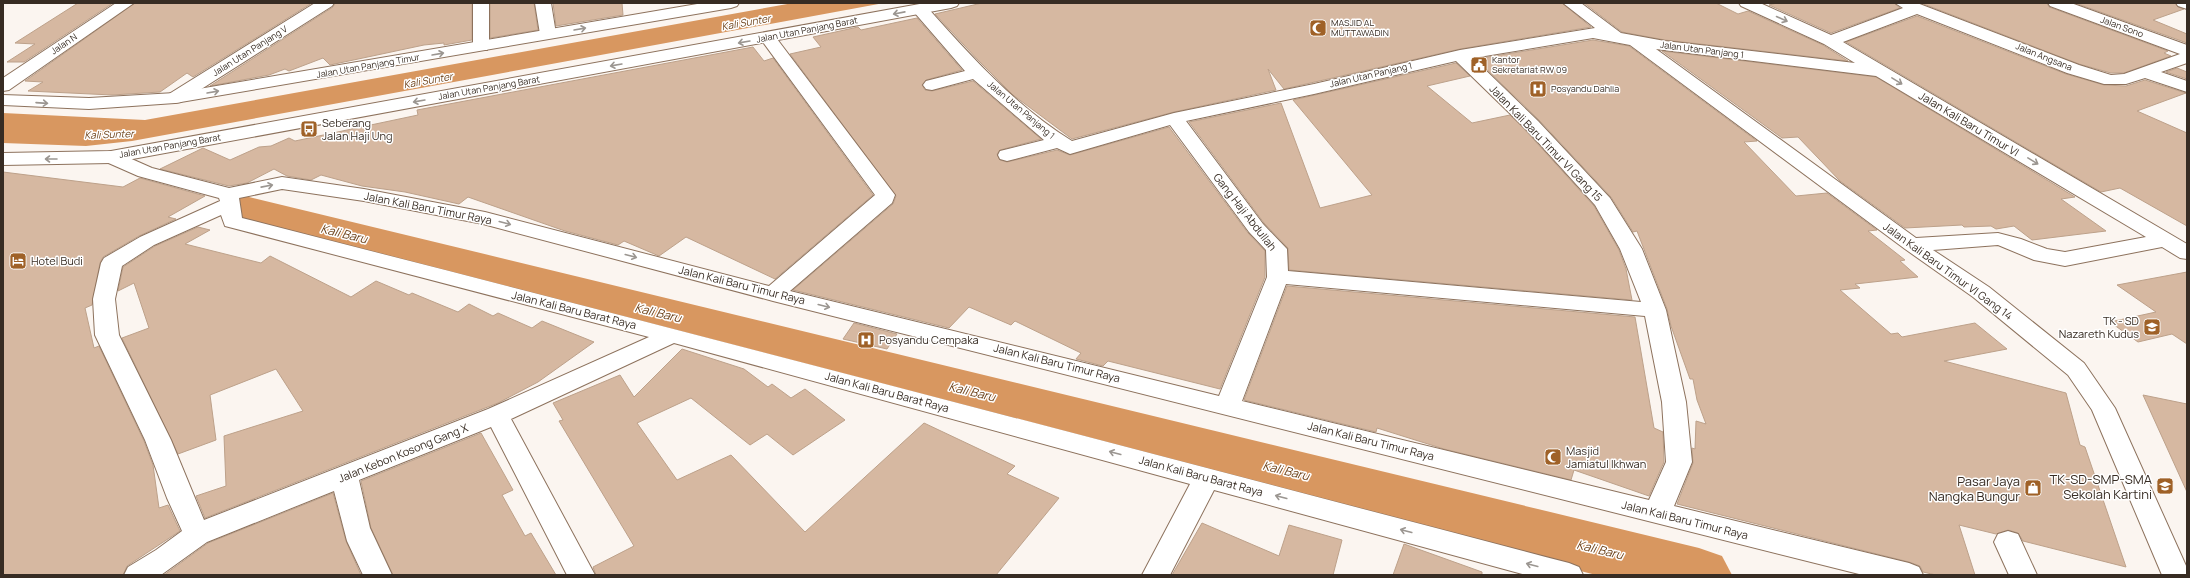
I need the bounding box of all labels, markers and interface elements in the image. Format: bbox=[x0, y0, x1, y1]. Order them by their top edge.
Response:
one-way arrow bbox=[893, 9, 906, 17]
water label: Kali Sunter bbox=[720, 11, 773, 33]
street label: Jalan Utan Panjang Barat bbox=[755, 13, 859, 46]
street label: Jalan Sono bbox=[2099, 13, 2146, 40]
place label: MASJID AL MUTTAWADIN bbox=[1331, 16, 1389, 39]
one-way arrow bbox=[1776, 16, 1788, 23]
mosque icon: MASJID AL MUTTAWADIN bbox=[1308, 18, 1328, 38]
street label: Jalan Utan Panjang V bbox=[210, 22, 290, 79]
one-way arrow bbox=[573, 25, 586, 33]
street label: Jalan N bbox=[48, 30, 80, 57]
street label: Jalan Utan Panjang 1 bbox=[1659, 38, 1745, 61]
one-way arrow bbox=[738, 39, 751, 47]
street label: Jalan Angsana bbox=[2014, 39, 2074, 74]
street label: Jalan Utan Panjang Timur bbox=[315, 50, 421, 81]
one-way arrow bbox=[431, 50, 444, 58]
place label: Kantor Sekretariat RW 09 bbox=[1492, 53, 1567, 76]
public building icon: Kantor Sekretariat RW 09 bbox=[1469, 55, 1489, 75]
street label: Jalan Utan Panjang 1 bbox=[1328, 59, 1413, 90]
one-way arrow bbox=[610, 62, 623, 70]
water label: Kali Sunter bbox=[402, 69, 455, 91]
street label: Jalan Utan Panjang Barat bbox=[437, 72, 541, 103]
one-way arrow bbox=[1891, 77, 1903, 85]
street label: Jalan Utan Panjang 1 bbox=[985, 78, 1058, 142]
hospital icon: Posyandu Dahlia bbox=[1528, 79, 1548, 99]
street label: Jalan Kali Baru Timur VI Gang 15 bbox=[1487, 81, 1606, 204]
place label: Posyandu Dahlia bbox=[1551, 82, 1619, 95]
one-way arrow bbox=[206, 88, 219, 96]
street label: Jalan Kali Baru Timur VI bbox=[1916, 88, 2022, 159]
one-way arrow bbox=[413, 97, 426, 105]
one-way arrow bbox=[35, 99, 48, 106]
place label: Seberang Jalan Haji Ung bbox=[322, 115, 393, 143]
bus stop icon: Seberang Jalan Haji Ung bbox=[299, 119, 319, 139]
water label: Kali Sunter bbox=[84, 126, 135, 142]
street label: Jalan Utan Panjang Barat bbox=[118, 130, 222, 161]
one-way arrow bbox=[45, 155, 58, 163]
one-way arrow bbox=[2027, 158, 2039, 166]
street label: Gang Haji Abdullah bbox=[1210, 170, 1280, 254]
one-way arrow bbox=[260, 182, 273, 190]
street label: Jalan Kali Baru Timur Raya bbox=[363, 188, 493, 227]
street label: Jalan Kali Baru Timur VI Gang 14 bbox=[1881, 219, 2016, 323]
water label: Kali Baru bbox=[319, 220, 370, 248]
one-way arrow bbox=[498, 220, 511, 227]
hotel icon: Hotel Budi bbox=[8, 251, 28, 271]
place label: Hotel Budi bbox=[31, 253, 83, 268]
one-way arrow bbox=[624, 253, 637, 260]
street label: Jalan Kali Baru Timur Raya bbox=[677, 262, 807, 307]
street label: Jalan Kali Baru Barat Raya bbox=[510, 287, 638, 332]
water label: Kali Baru bbox=[633, 299, 684, 327]
one-way arrow bbox=[818, 303, 831, 310]
place label: TK - SD Nazareth Kudus bbox=[2059, 313, 2139, 341]
school or university icon: TK - SD Nazareth Kudus bbox=[2142, 317, 2162, 337]
hospital icon: Posyandu Cempaka bbox=[856, 330, 876, 350]
place label: Posyandu Cempaka bbox=[879, 332, 979, 347]
street label: Jalan Kali Baru Timur Raya bbox=[992, 340, 1122, 385]
street label: Jalan Kali Baru Barat Raya bbox=[823, 368, 951, 415]
water label: Kali Baru bbox=[947, 378, 998, 406]
street label: Jalan Kali Baru Timur Raya bbox=[1306, 418, 1436, 463]
street label: Jalan Kebon Kosong Gang X bbox=[336, 419, 470, 485]
place label: Masjid Jamiatul Ikhwan bbox=[1566, 443, 1646, 471]
mosque icon: Masjid Jamiatul Ikhwan bbox=[1543, 447, 1563, 467]
one-way arrow bbox=[1108, 448, 1121, 456]
street label: Jalan Kali Baru Barat Raya bbox=[1137, 452, 1265, 499]
water label: Kali Baru bbox=[1261, 457, 1312, 485]
place label: TK-SD-SMP-SMA Sekolah Kartini bbox=[2049, 470, 2152, 503]
place label: Pasar Jaya Nangka Bungur bbox=[1929, 472, 2020, 505]
school or university icon: TK-SD-SMP-SMA Sekolah Kartini bbox=[2155, 476, 2175, 496]
shop icon: Pasar Jaya Nangka Bungur bbox=[2023, 478, 2043, 498]
one-way arrow bbox=[1274, 493, 1287, 500]
street label: Jalan Kali Baru Timur Raya bbox=[1620, 497, 1750, 542]
one-way arrow bbox=[1400, 527, 1413, 534]
water label: Kali Baru bbox=[1575, 536, 1626, 564]
one-way arrow bbox=[1525, 561, 1538, 568]

